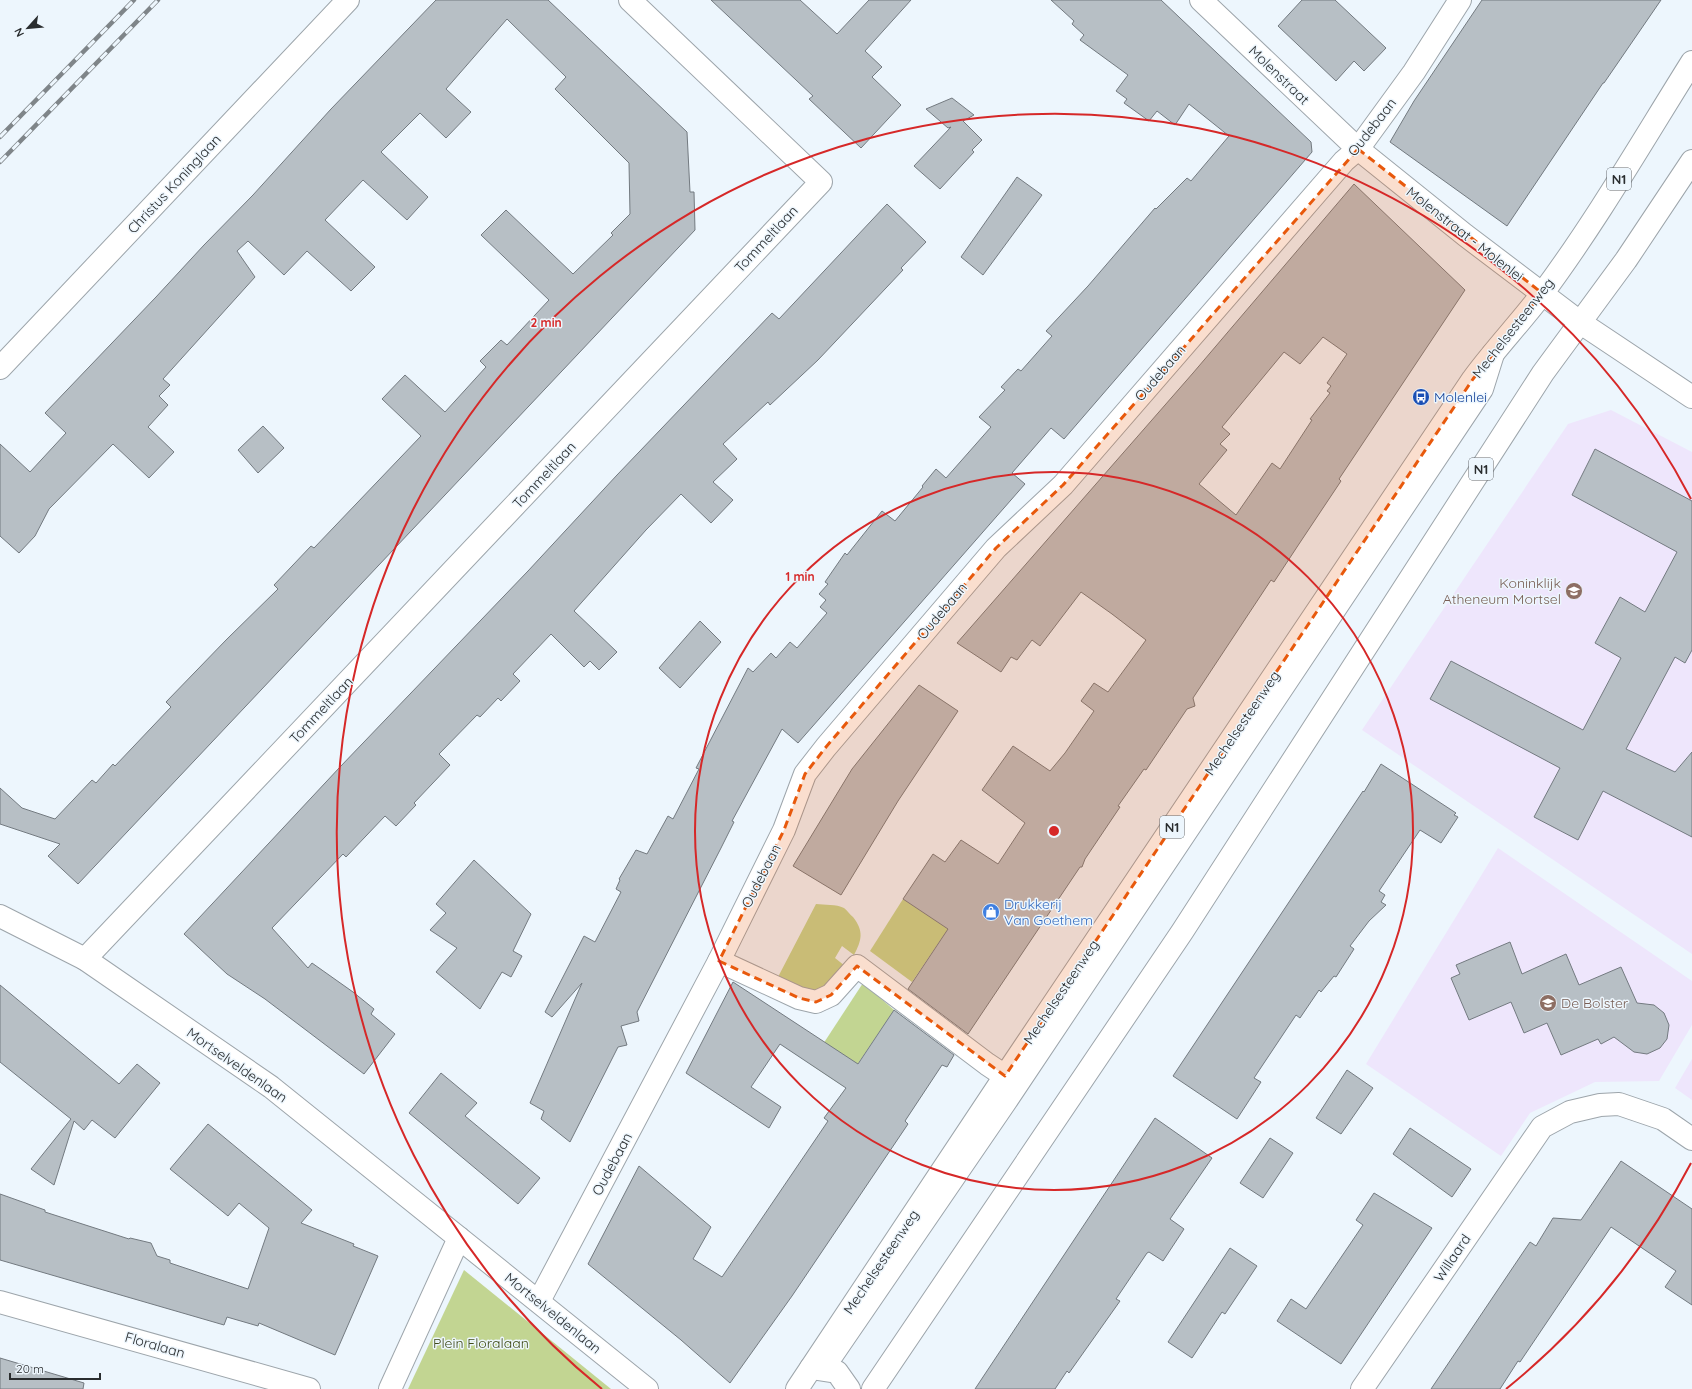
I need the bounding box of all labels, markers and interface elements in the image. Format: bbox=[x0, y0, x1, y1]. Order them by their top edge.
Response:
north arrow bbox=[8, 8, 48, 48]
text: N bbox=[11, 26, 27, 39]
street label: Molenstraat bbox=[1245, 42, 1313, 109]
street label: Oudebaan bbox=[1344, 94, 1400, 160]
street label: Christus Koninglaan bbox=[123, 131, 225, 237]
road number: N1 bbox=[1607, 168, 1631, 190]
street label: Molenstraat - Molenlei bbox=[1403, 183, 1527, 285]
street label: Tommeltlaan bbox=[730, 202, 802, 276]
street label: Mechelsesteenweg bbox=[1468, 274, 1558, 382]
text: 2 min bbox=[530, 315, 562, 330]
street label: Oudebaan bbox=[1131, 341, 1189, 405]
bus stop icon: Molenlei bbox=[1411, 387, 1431, 407]
place label: Molenlei bbox=[1434, 388, 1487, 406]
street label: Tommeltlaan bbox=[508, 438, 580, 512]
road number: N1 bbox=[1469, 458, 1493, 480]
text: 1 min bbox=[785, 569, 815, 584]
place label: Koninklijk Atheneum Mortsel bbox=[1443, 574, 1561, 608]
street label: Oudebaan bbox=[913, 579, 971, 643]
school or university icon: Koninklijk Atheneum Mortsel bbox=[1564, 581, 1584, 601]
street label: Mechelsesteenweg bbox=[1200, 667, 1284, 779]
street label: Tommeltlaan bbox=[285, 673, 357, 747]
road number: N1 bbox=[1160, 816, 1184, 838]
centre of rings bbox=[1047, 824, 1061, 838]
street label: Oudebaan bbox=[737, 841, 785, 911]
place label: Drukkerij Van Goethem bbox=[1004, 895, 1093, 929]
shop icon: Drukkerij Van Goethem bbox=[981, 902, 1001, 922]
street label: Mechelsesteenweg bbox=[1019, 936, 1103, 1048]
school or university icon: De Bolster bbox=[1538, 993, 1558, 1013]
place label: De Bolster bbox=[1561, 994, 1629, 1012]
street label: Mortselveldenlaan bbox=[183, 1023, 291, 1107]
street label: Oudebaan bbox=[588, 1129, 636, 1199]
street label: Mechelsesteenweg bbox=[839, 1206, 923, 1318]
street label: Willaard bbox=[1430, 1231, 1474, 1285]
street label: Mortselveldenlaan bbox=[501, 1269, 605, 1357]
street label: Floralaan bbox=[123, 1328, 187, 1362]
park label: Plein Floralaan bbox=[433, 1334, 529, 1352]
scale bar bbox=[10, 1355, 100, 1381]
text: 20 m bbox=[16, 1361, 44, 1376]

